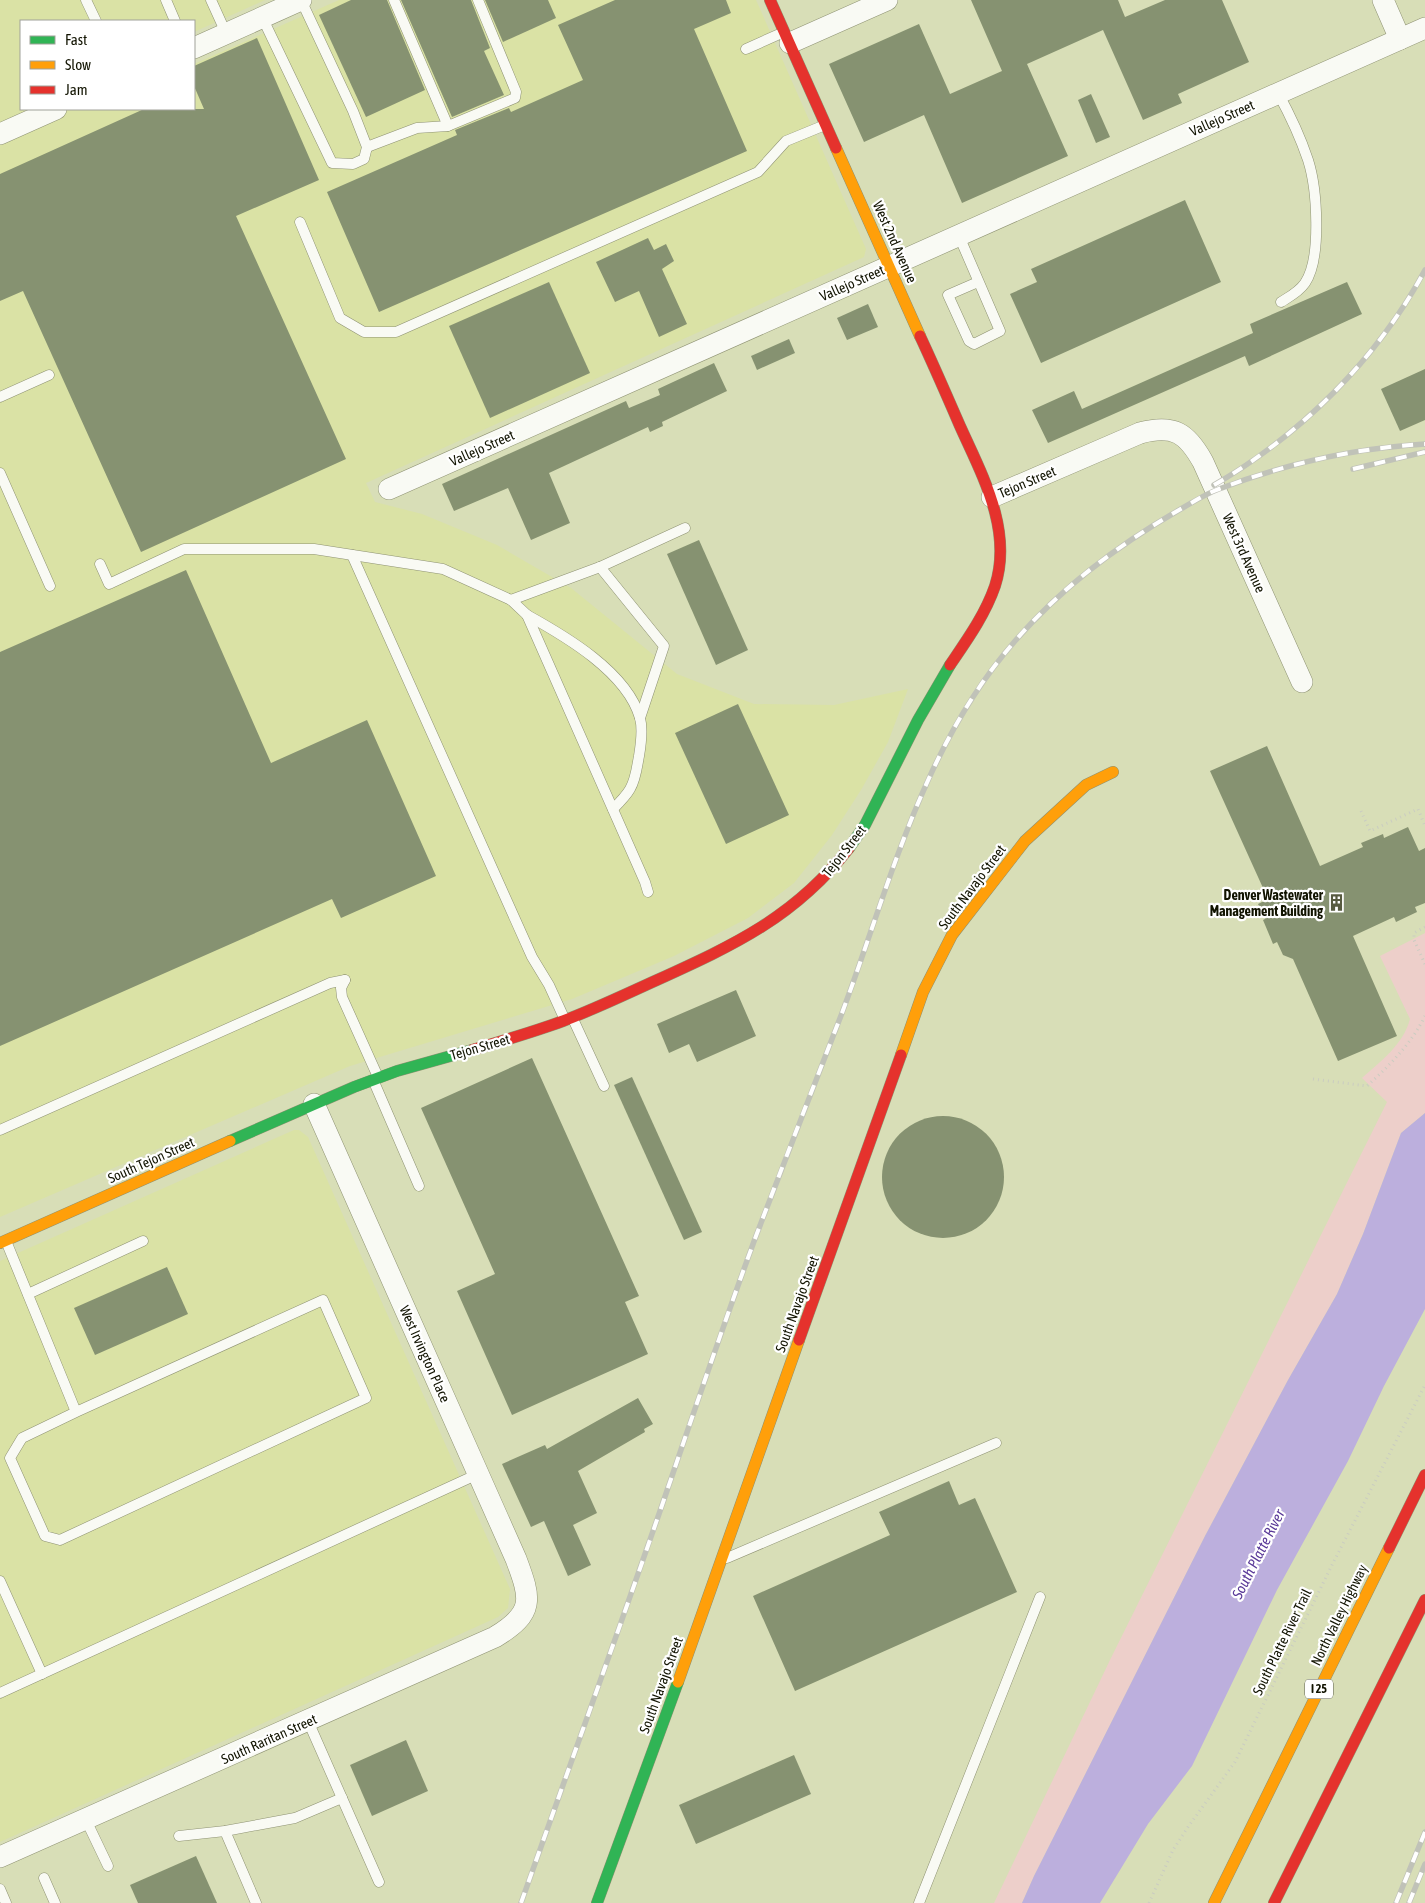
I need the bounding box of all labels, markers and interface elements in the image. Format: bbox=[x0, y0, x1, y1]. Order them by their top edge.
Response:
legend bbox=[20, 20, 195, 110]
text: Fast bbox=[65, 31, 87, 48]
text: Slow bbox=[65, 56, 91, 73]
text: Jam bbox=[65, 81, 88, 98]
street label: Vallejo Street bbox=[1187, 97, 1257, 139]
street label: West 2nd Avenue bbox=[870, 199, 920, 285]
street label: Vallejo Street bbox=[817, 262, 887, 304]
street label: Vallejo Street bbox=[447, 427, 517, 469]
street label: Tejon Street bbox=[996, 463, 1058, 501]
street label: West 3rd Avenue bbox=[1219, 511, 1269, 595]
street label: Tejon Street bbox=[819, 822, 869, 880]
street label: South Navajo Street bbox=[935, 842, 1009, 932]
place label: Denver Wastewater Management Building bbox=[1210, 887, 1324, 919]
building icon: Denver Wastewater Management Building bbox=[1327, 893, 1347, 913]
street label: Tejon Street bbox=[449, 1031, 511, 1063]
street label: South Tejon Street bbox=[105, 1134, 197, 1186]
street label: South Navajo Street bbox=[772, 1254, 822, 1354]
street label: West Irvington Place bbox=[396, 1303, 454, 1405]
water label: South Platte River bbox=[1228, 1506, 1288, 1602]
street label: North Valley Highway bbox=[1308, 1562, 1370, 1668]
street label: South Platte River Trail bbox=[1249, 1586, 1315, 1698]
street label: South Navajo Street bbox=[636, 1635, 686, 1735]
road number: I 25 bbox=[1305, 1680, 1333, 1698]
street label: South Raritan Street bbox=[219, 1711, 319, 1767]

